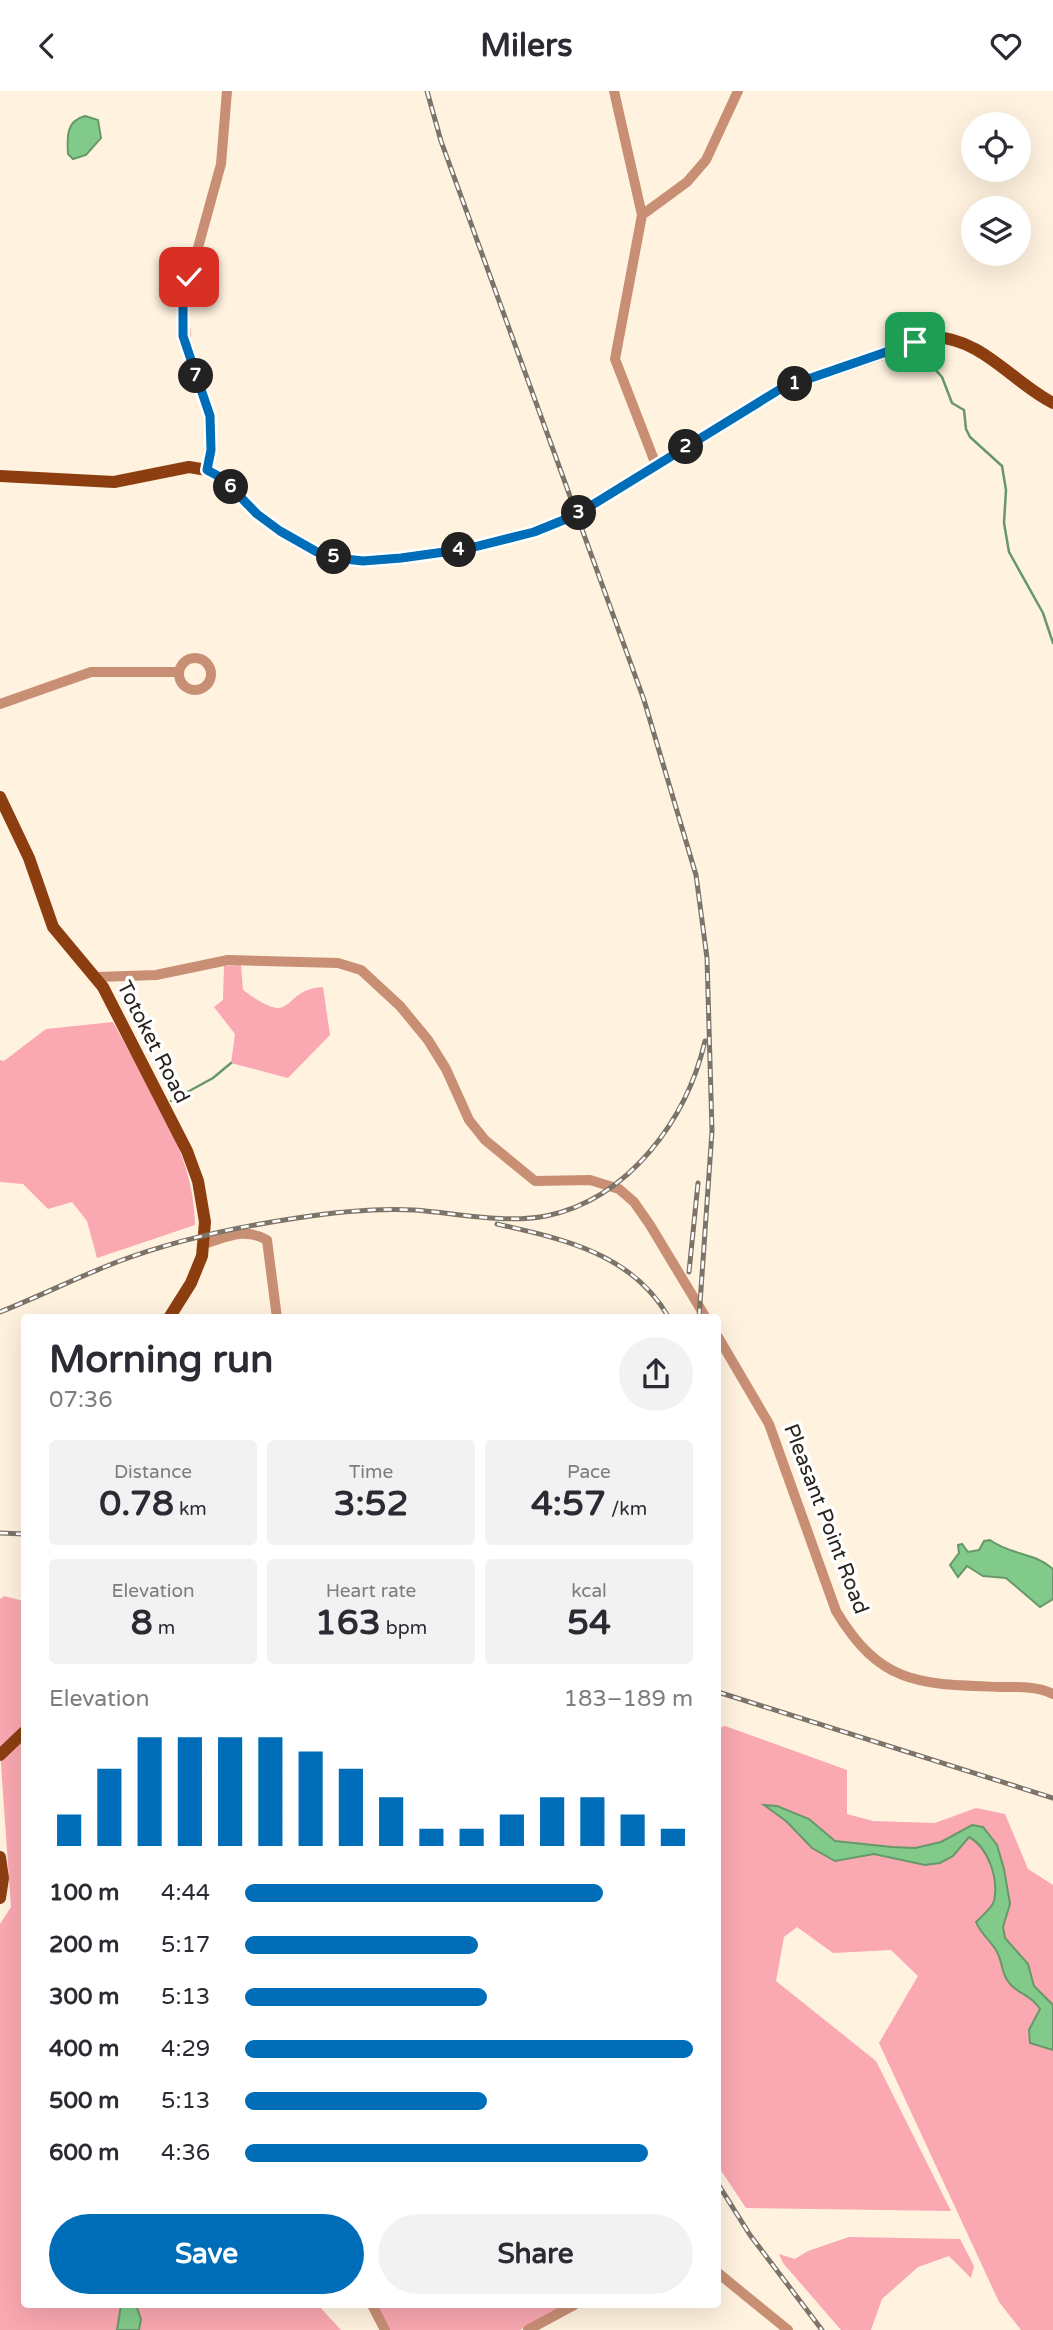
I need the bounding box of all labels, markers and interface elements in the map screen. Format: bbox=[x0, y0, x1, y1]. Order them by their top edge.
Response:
icon: back bbox=[28, 27, 66, 65]
text: Milers bbox=[480, 27, 573, 65]
icon: heart bbox=[987, 27, 1025, 65]
map controls bbox=[961, 112, 1031, 266]
button: locate bbox=[961, 112, 1031, 182]
button: layers bbox=[961, 196, 1031, 266]
pin bbox=[159, 247, 219, 307]
icon: check bbox=[170, 258, 208, 296]
pin bbox=[885, 312, 945, 372]
icon: arrive bbox=[896, 323, 934, 361]
pin: 7 bbox=[178, 359, 214, 393]
text: 7 bbox=[190, 364, 201, 386]
pin: 1 bbox=[778, 367, 812, 401]
text: 1 bbox=[789, 372, 800, 394]
pin: 2 bbox=[668, 429, 704, 465]
text: 2 bbox=[680, 435, 691, 457]
pin: 6 bbox=[214, 469, 248, 505]
text: 6 bbox=[225, 475, 236, 497]
pin: 3 bbox=[562, 495, 596, 531]
text: 3 bbox=[573, 501, 584, 523]
pin: 4 bbox=[442, 533, 476, 567]
text: 4 bbox=[453, 538, 464, 560]
pin: 5 bbox=[316, 539, 352, 575]
text: 5 bbox=[328, 545, 339, 567]
street label: Totoket Road bbox=[111, 977, 195, 1107]
text: Morning run bbox=[49, 1337, 273, 1383]
button: share bbox=[619, 1337, 693, 1411]
text: 07:36 bbox=[49, 1386, 113, 1414]
street label: Pleasant Point Road bbox=[778, 1420, 874, 1618]
text: Distance bbox=[114, 1461, 192, 1483]
text: Time bbox=[349, 1461, 393, 1483]
text: Pace bbox=[567, 1461, 611, 1483]
text: 0.78 bbox=[99, 1483, 174, 1525]
text: 3:52 bbox=[333, 1483, 409, 1525]
text: 4:57 bbox=[531, 1483, 606, 1525]
text: km bbox=[174, 1498, 207, 1520]
text: /km bbox=[606, 1498, 647, 1520]
text: Elevation bbox=[111, 1580, 195, 1602]
text: Heart rate bbox=[326, 1580, 416, 1602]
text: kcal bbox=[571, 1580, 607, 1602]
text: 8 bbox=[131, 1602, 153, 1644]
text: 163 bbox=[315, 1602, 381, 1644]
text: 54 bbox=[567, 1602, 611, 1644]
text: m bbox=[153, 1617, 175, 1639]
text: bpm bbox=[381, 1617, 427, 1639]
text: Elevation bbox=[49, 1685, 150, 1713]
text: 183–189 m bbox=[564, 1685, 693, 1713]
text: 100 m bbox=[49, 1879, 119, 1907]
text: 4:44 bbox=[161, 1879, 210, 1907]
text: 200 m bbox=[49, 1931, 119, 1959]
text: 5:17 bbox=[161, 1931, 210, 1959]
text: 300 m bbox=[49, 1983, 119, 2011]
text: 5:13 bbox=[161, 1983, 210, 2011]
text: 400 m bbox=[49, 2035, 119, 2063]
text: 4:29 bbox=[161, 2035, 210, 2063]
text: 500 m bbox=[49, 2087, 119, 2115]
text: 5:13 bbox=[161, 2087, 210, 2115]
text: 600 m bbox=[49, 2139, 119, 2167]
text: 4:36 bbox=[161, 2139, 210, 2167]
button: Save bbox=[49, 2214, 364, 2294]
button: Share bbox=[378, 2214, 693, 2294]

